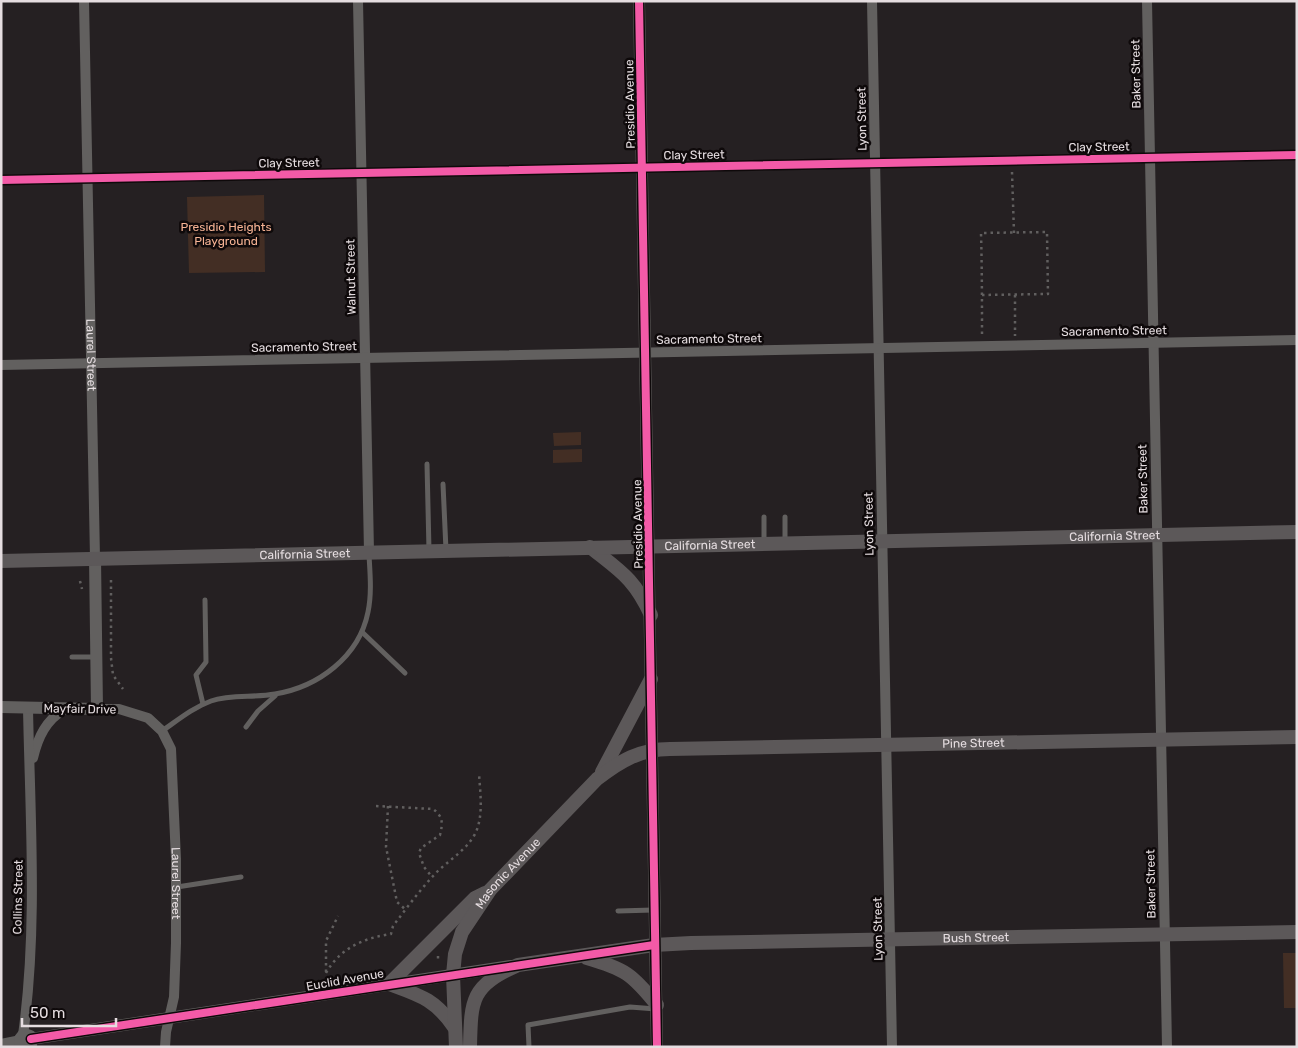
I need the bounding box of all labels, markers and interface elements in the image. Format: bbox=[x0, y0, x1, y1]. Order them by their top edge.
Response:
street label: Baker Street bbox=[1128, 39, 1144, 109]
street label: Presidio Avenue bbox=[622, 59, 638, 149]
street label: Lyon Street bbox=[854, 87, 870, 151]
street label: Clay Street bbox=[1068, 139, 1130, 155]
street label: Clay Street bbox=[663, 147, 725, 163]
street label: Clay Street bbox=[258, 155, 320, 171]
park label: Presidio Heights Playground bbox=[180, 220, 272, 248]
street label: Walnut Street bbox=[343, 239, 359, 315]
street label: Laurel Street bbox=[83, 319, 99, 392]
street label: Sacramento Street bbox=[1061, 323, 1167, 339]
street label: Sacramento Street bbox=[656, 331, 762, 347]
street label: Sacramento Street bbox=[251, 339, 357, 355]
street label: Baker Street bbox=[1135, 444, 1151, 514]
street label: Presidio Avenue bbox=[630, 479, 646, 569]
street label: Lyon Street bbox=[861, 492, 877, 556]
street label: California Street bbox=[1069, 528, 1161, 544]
street label: California Street bbox=[664, 537, 756, 553]
street label: California Street bbox=[259, 546, 351, 562]
street label: Mayfair Drive bbox=[43, 701, 117, 717]
street label: Pine Street bbox=[942, 736, 1005, 751]
street label: Masonic Avenue bbox=[472, 835, 544, 911]
street label: Laurel Street bbox=[168, 847, 183, 920]
street label: Baker Street bbox=[1143, 849, 1159, 919]
street label: Collins Street bbox=[10, 859, 26, 934]
street label: Lyon Street bbox=[870, 897, 886, 961]
street label: Bush Street bbox=[943, 930, 1010, 945]
street label: Euclid Avenue bbox=[305, 966, 385, 994]
scale bar bbox=[22, 996, 116, 1028]
text: 50 m bbox=[30, 1004, 65, 1022]

